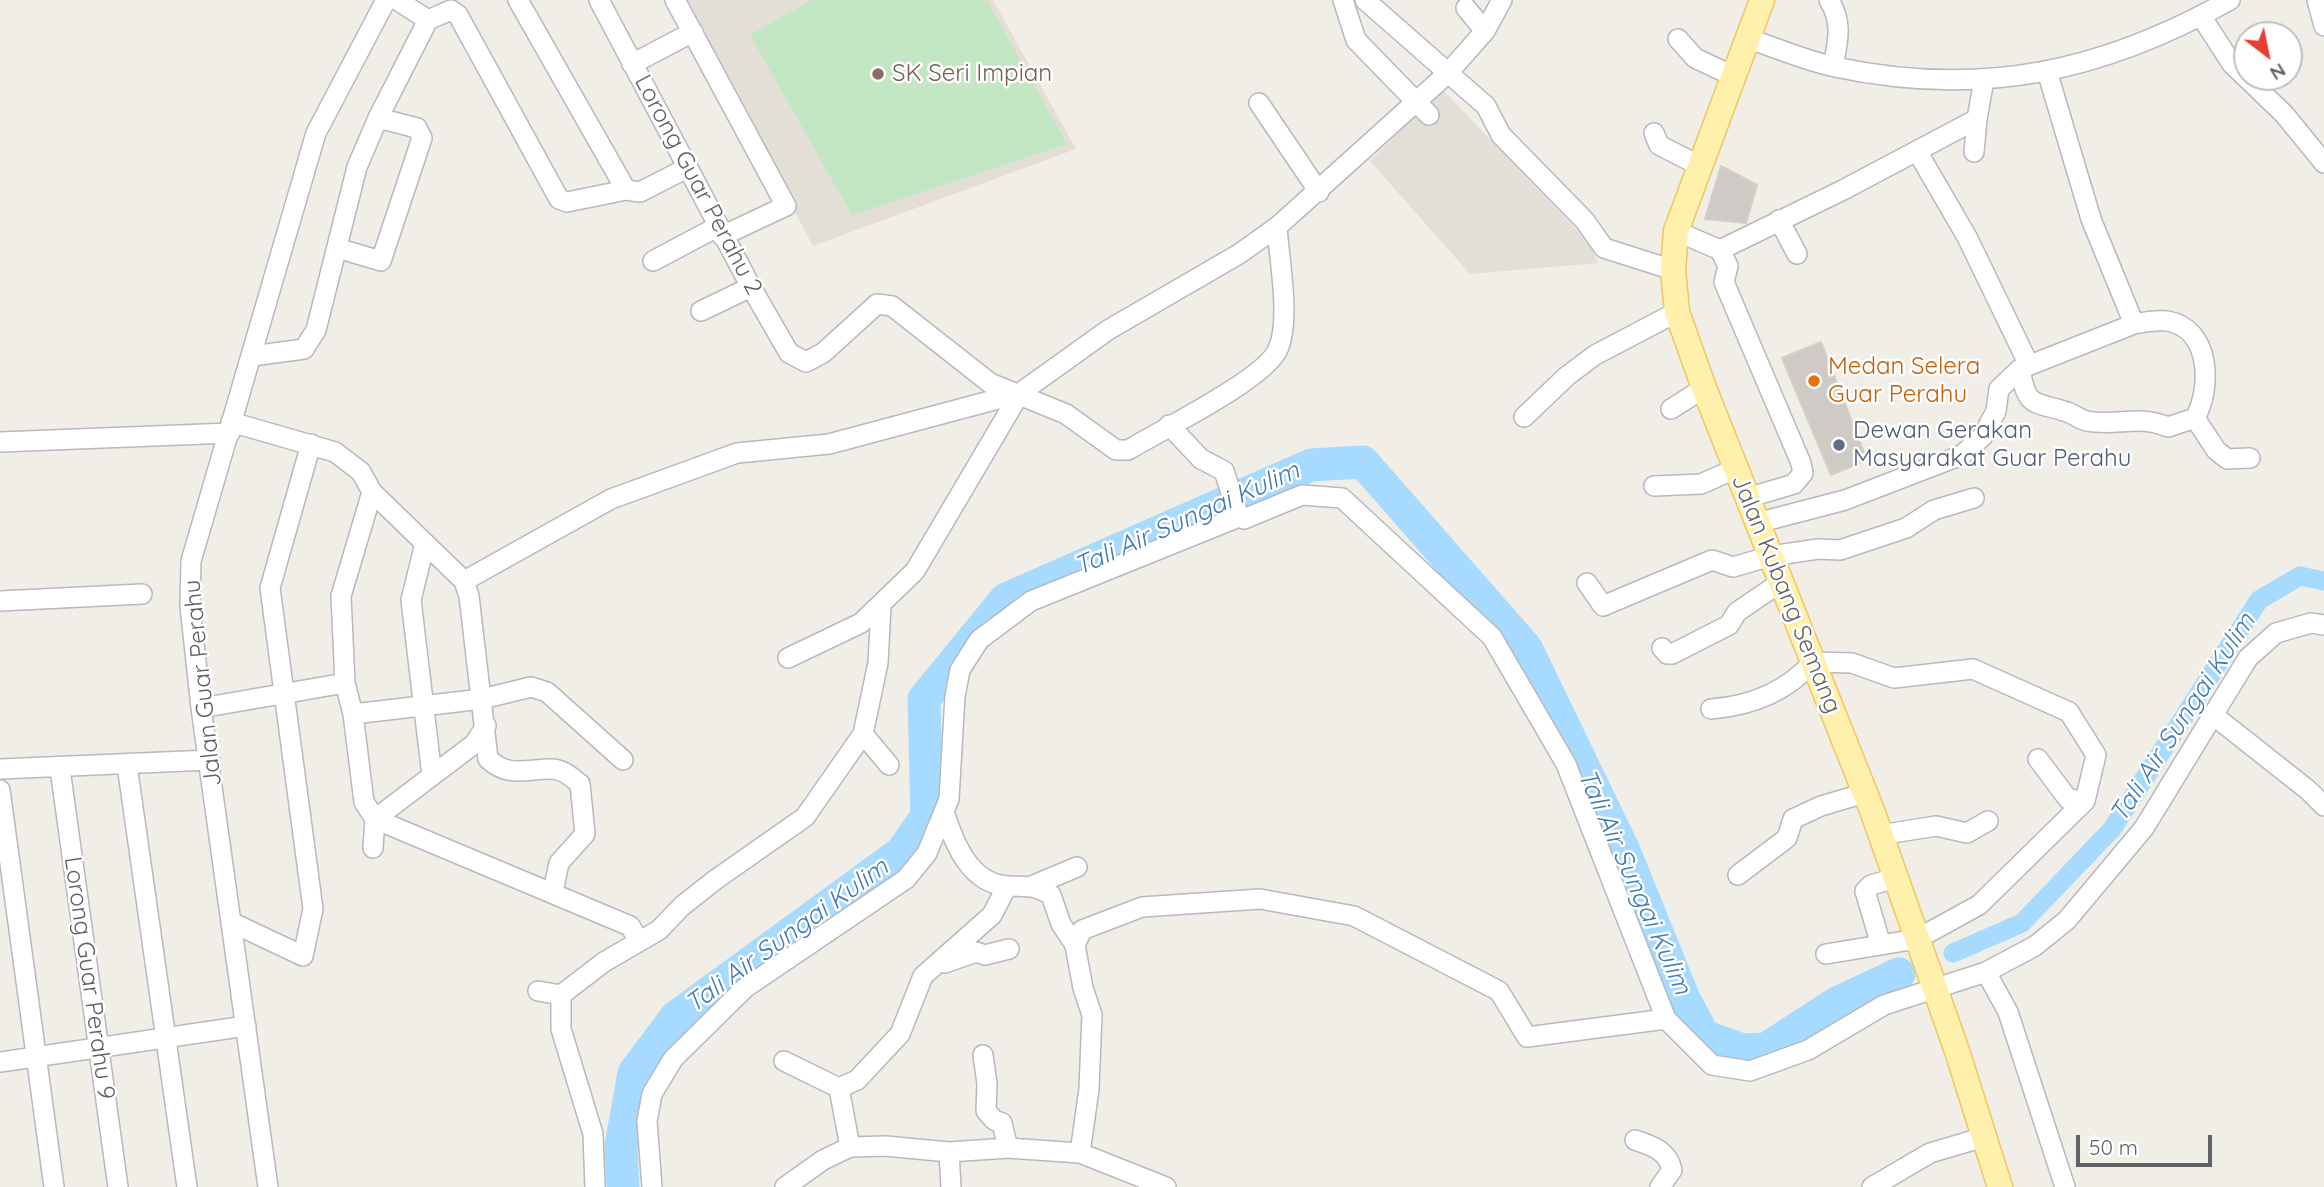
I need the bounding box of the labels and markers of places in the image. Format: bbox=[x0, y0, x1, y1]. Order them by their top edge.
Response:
place label: SK Seri Impian bbox=[892, 60, 1052, 88]
marker: SK Seri Impian bbox=[870, 66, 886, 82]
place label: Medan Selera Guar Perahu bbox=[1828, 353, 1980, 409]
marker: Medan Selera Guar Perahu bbox=[1806, 373, 1822, 389]
place label: Dewan Gerakan Masyarakat Guar Perahu bbox=[1853, 417, 2131, 473]
marker: Dewan Gerakan Masyarakat Guar Perahu bbox=[1831, 437, 1847, 453]

